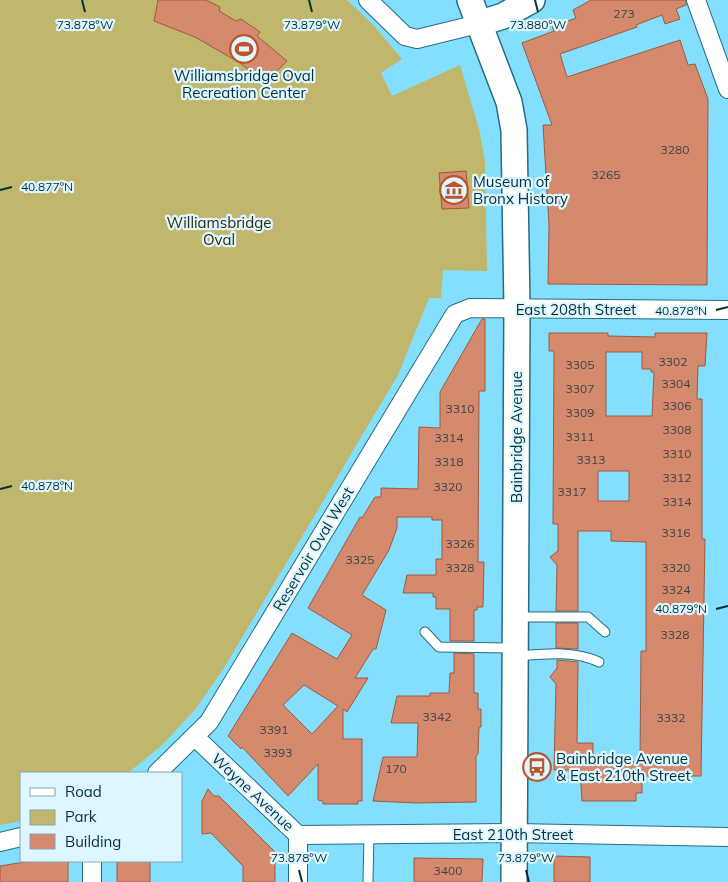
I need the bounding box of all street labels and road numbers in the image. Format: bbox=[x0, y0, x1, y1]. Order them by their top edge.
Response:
street label: East 208th Street bbox=[516, 300, 636, 319]
street label: Bainbridge Avenue bbox=[507, 371, 526, 503]
street label: Reservoir Oval West bbox=[268, 483, 358, 615]
street label: Wayne Avenue bbox=[208, 749, 298, 835]
street label: East 210th Street bbox=[453, 825, 573, 844]

